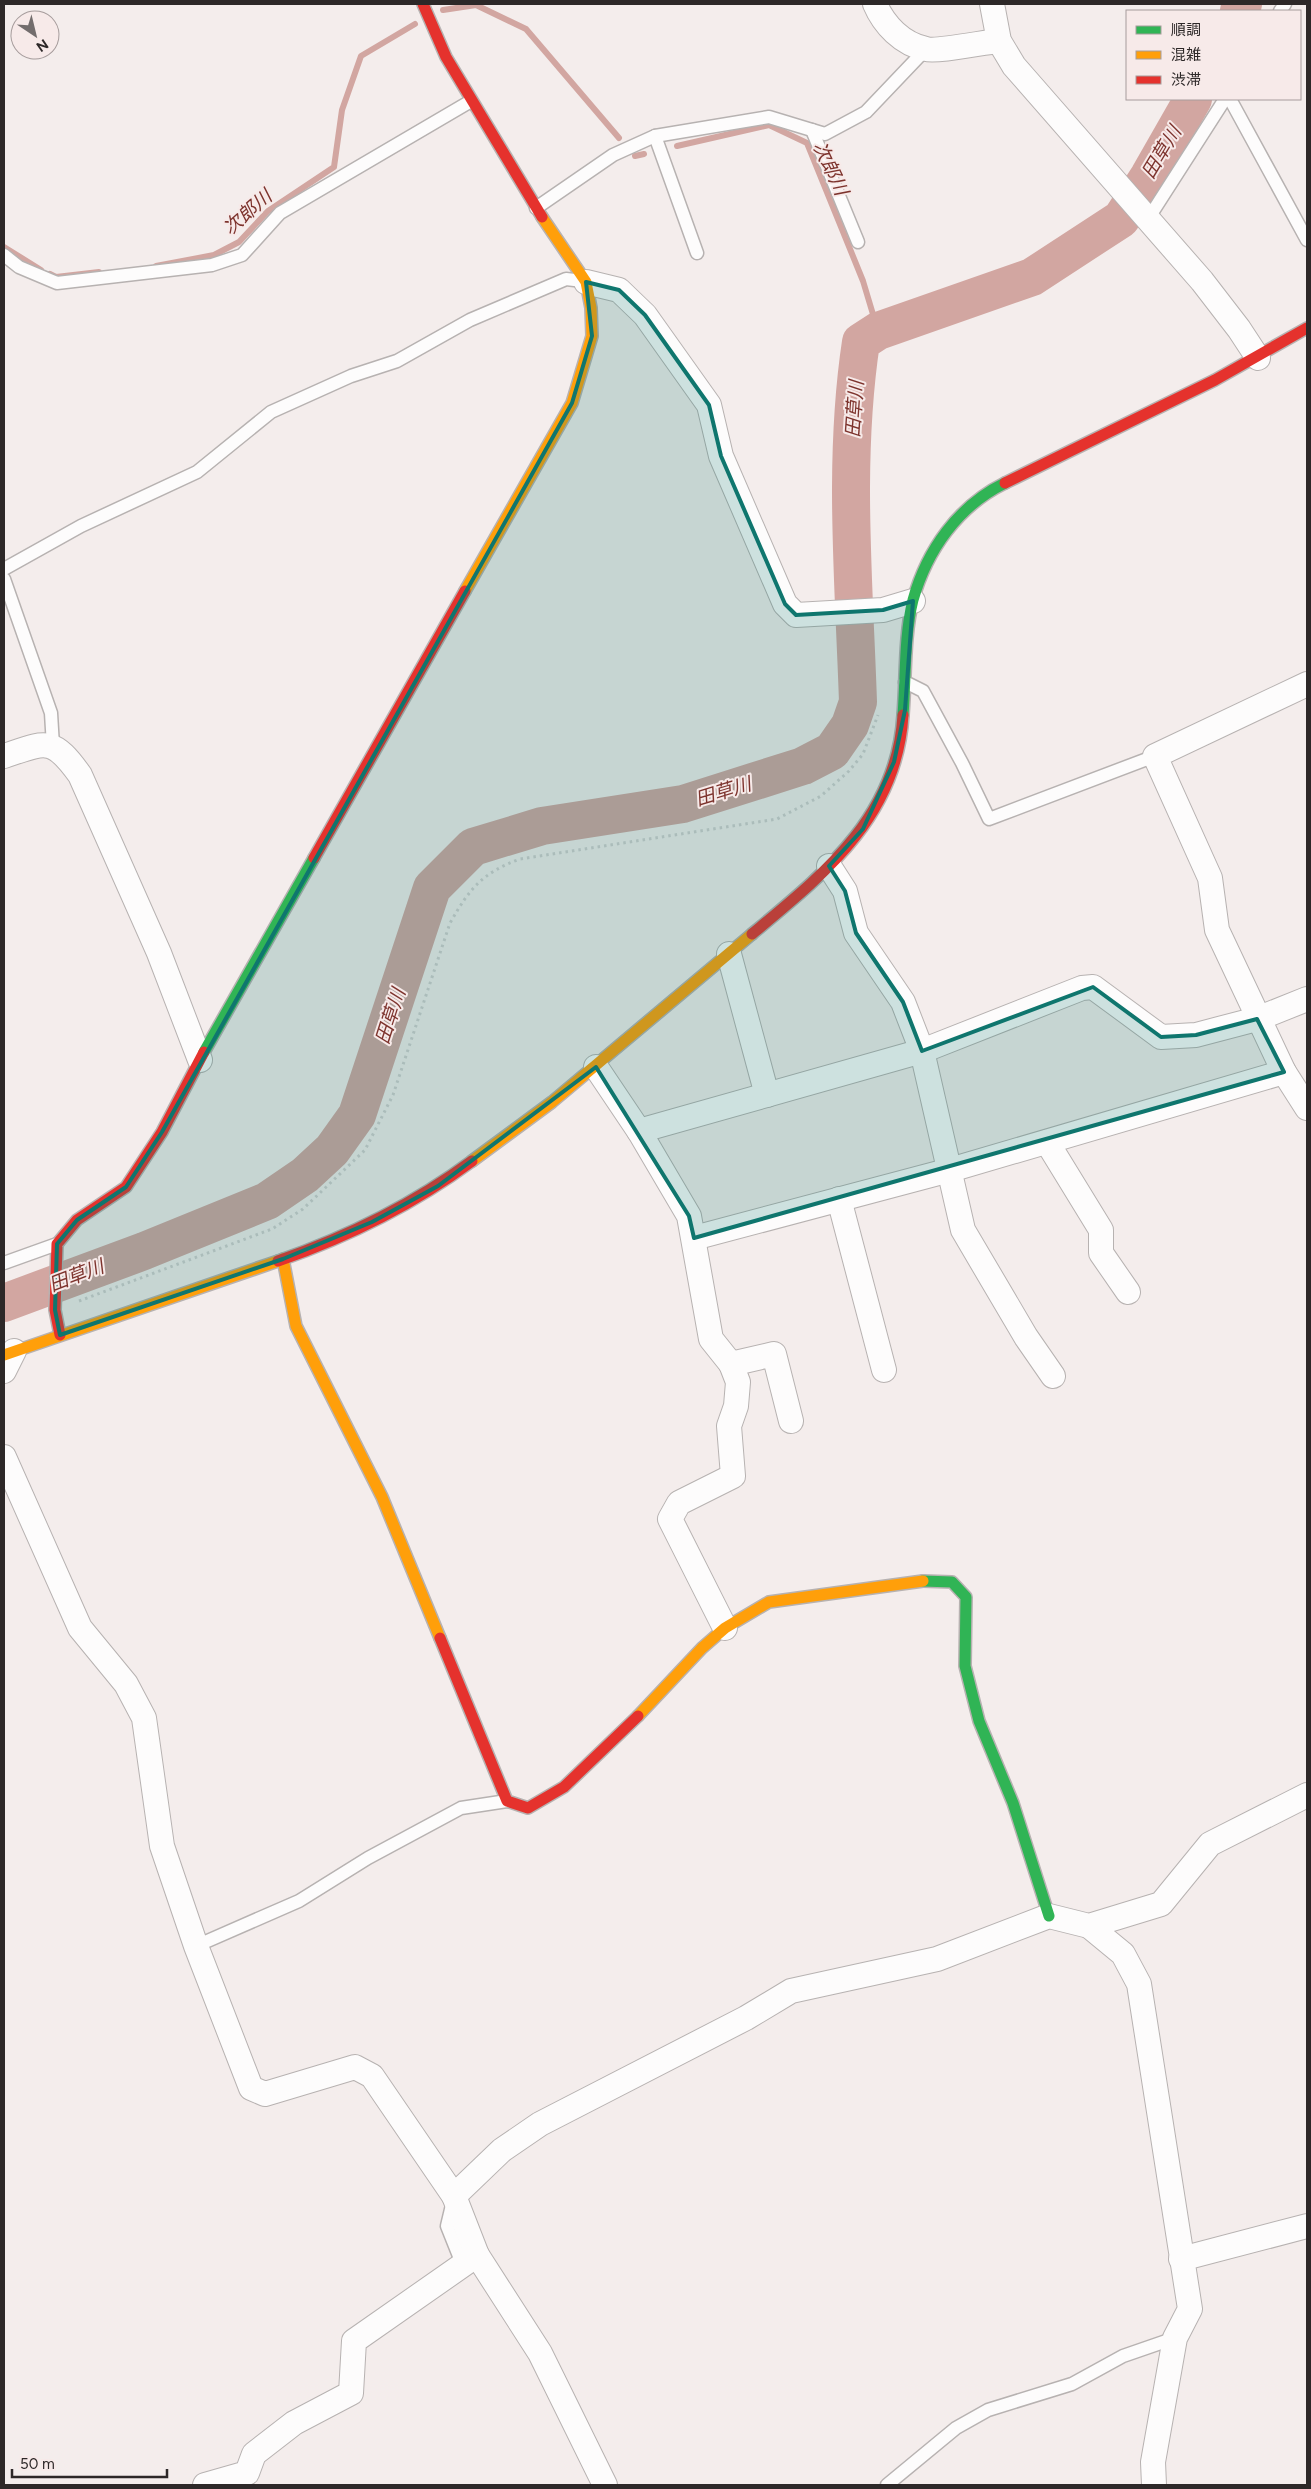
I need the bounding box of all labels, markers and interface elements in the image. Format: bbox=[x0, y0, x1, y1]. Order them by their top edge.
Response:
north arrow bbox=[10, 10, 60, 60]
legend bbox=[1126, 10, 1301, 100]
text: 順調 bbox=[1171, 21, 1201, 39]
text: N bbox=[33, 35, 51, 55]
text: 混雑 bbox=[1171, 46, 1201, 64]
text: 渋滞 bbox=[1171, 71, 1201, 89]
water label: 田草川 bbox=[1137, 120, 1187, 183]
water label: 次郎川 bbox=[808, 138, 854, 201]
water label: 次郎川 bbox=[218, 184, 278, 240]
water label: 田草川 bbox=[841, 378, 868, 438]
water label: 田草川 bbox=[693, 772, 756, 811]
water label: 田草川 bbox=[371, 984, 411, 1047]
water label: 田草川 bbox=[45, 1254, 109, 1296]
scale bar bbox=[12, 2446, 168, 2478]
text: 50 m bbox=[20, 2455, 55, 2473]

